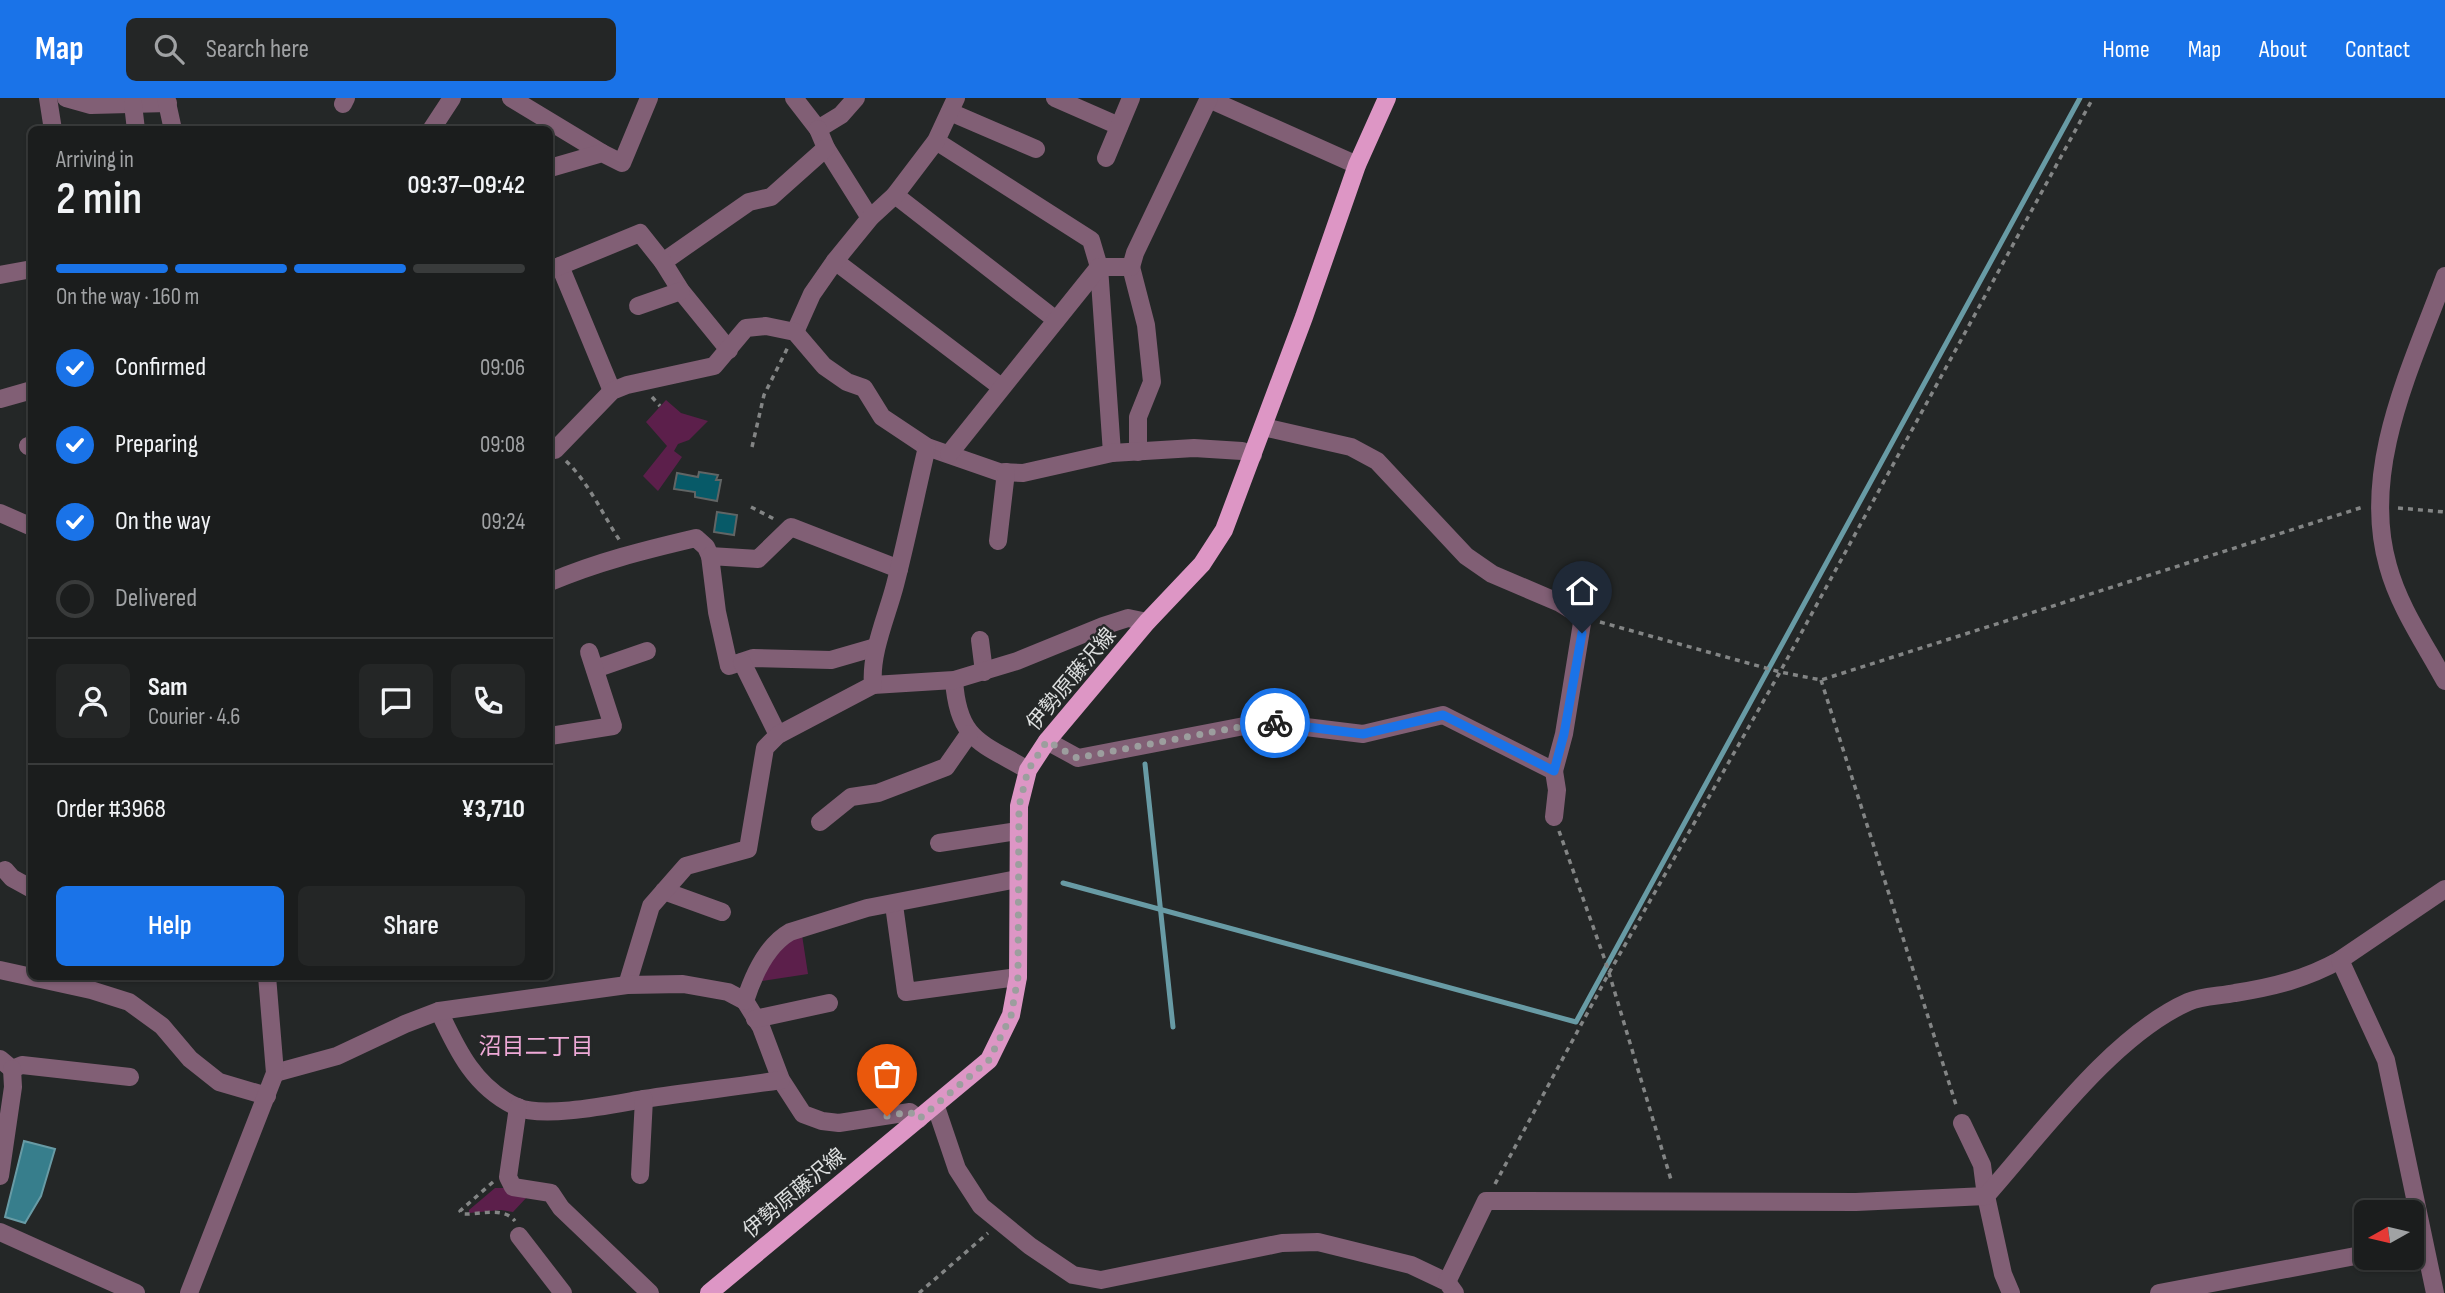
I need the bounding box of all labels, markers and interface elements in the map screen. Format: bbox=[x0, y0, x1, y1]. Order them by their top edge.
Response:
search box bbox=[126, 18, 616, 81]
text: Map bbox=[35, 29, 84, 69]
icon: search bbox=[150, 30, 188, 68]
text: Search here bbox=[206, 34, 309, 65]
text: Home bbox=[2102, 35, 2150, 64]
text: Map bbox=[2188, 35, 2221, 64]
text: About bbox=[2259, 35, 2307, 64]
text: Contact bbox=[2345, 35, 2410, 64]
text: Arriving in bbox=[56, 146, 134, 174]
text: 09:37–09:42 bbox=[408, 170, 525, 201]
text: 2 min bbox=[56, 172, 142, 227]
text: On the way · 160 m bbox=[56, 283, 199, 311]
icon: check bbox=[56, 349, 94, 387]
text: Confirmed bbox=[115, 352, 206, 383]
text: 09:06 bbox=[480, 354, 525, 382]
icon: check bbox=[56, 426, 94, 464]
text: Preparing bbox=[115, 429, 198, 460]
text: 09:08 bbox=[480, 431, 525, 459]
icon: check bbox=[56, 503, 94, 541]
text: On the way bbox=[115, 506, 211, 537]
text: 09:24 bbox=[481, 508, 525, 536]
pin bbox=[1552, 561, 1612, 633]
icon: home bbox=[1563, 572, 1601, 610]
text: Delivered bbox=[115, 583, 197, 614]
street label: 伊勢原藤沢線 bbox=[1021, 623, 1121, 736]
button: person bbox=[56, 664, 130, 738]
button: chat bbox=[359, 664, 433, 738]
button: phone bbox=[451, 664, 525, 738]
text: Sam bbox=[148, 672, 188, 703]
courier bbox=[1240, 688, 1310, 758]
text: Courier · 4.6 bbox=[148, 703, 240, 731]
icon: bike bbox=[1256, 704, 1294, 742]
text: Order #3968 bbox=[56, 794, 166, 825]
text: ¥3,710 bbox=[461, 794, 525, 825]
button: Help bbox=[56, 886, 284, 966]
button: Share bbox=[298, 886, 525, 966]
district label: 沼目二丁目 bbox=[479, 1033, 594, 1061]
pin bbox=[857, 1044, 917, 1116]
icon: bag bbox=[868, 1055, 906, 1093]
street label: 伊勢原藤沢線 bbox=[738, 1143, 851, 1243]
north arrow bbox=[2354, 1200, 2424, 1270]
map controls bbox=[2354, 1200, 2424, 1270]

